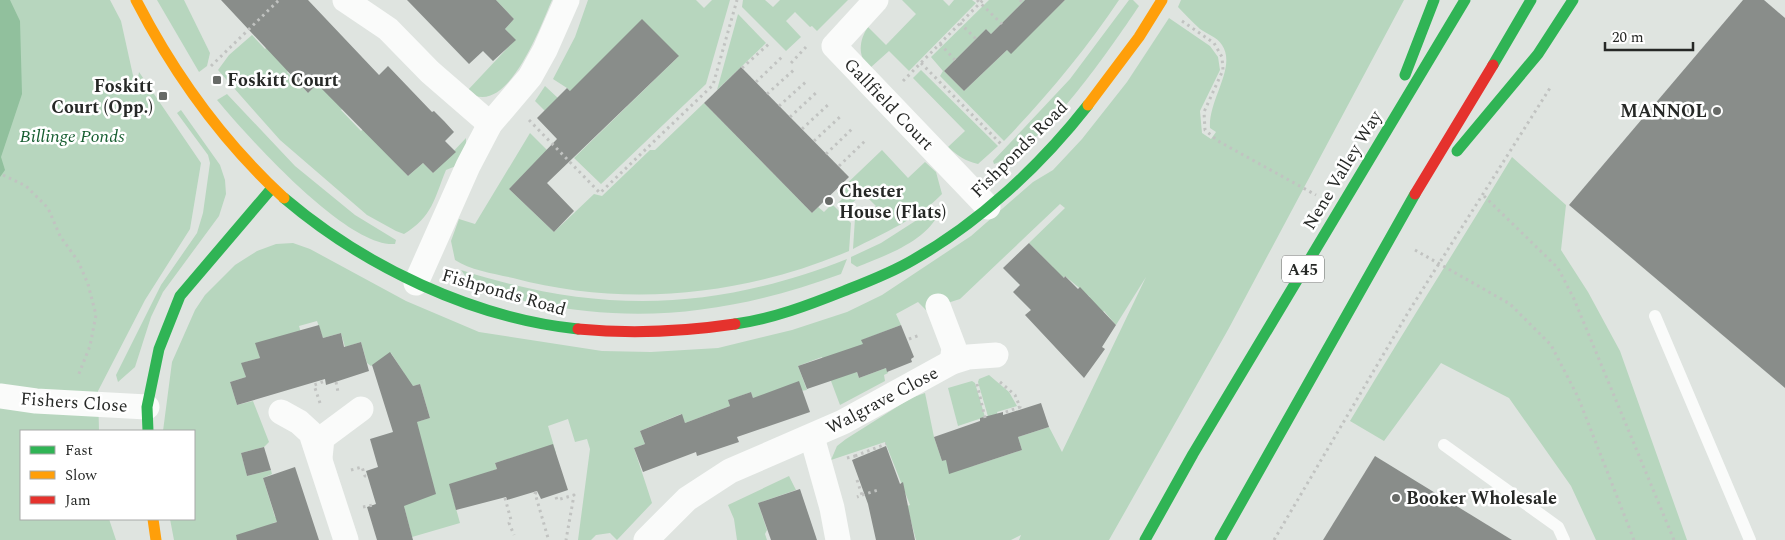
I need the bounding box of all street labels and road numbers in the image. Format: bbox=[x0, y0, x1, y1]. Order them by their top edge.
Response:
street label: Gallfield Court bbox=[837, 52, 940, 157]
street label: Fishponds Road bbox=[964, 94, 1074, 204]
street label: Nene Valley Way bbox=[1296, 104, 1389, 235]
road number: A45 bbox=[1282, 255, 1324, 282]
street label: Fishponds Road bbox=[439, 262, 569, 323]
street label: Walgrave Close bbox=[821, 360, 943, 441]
street label: Fishers Close bbox=[19, 385, 129, 420]

